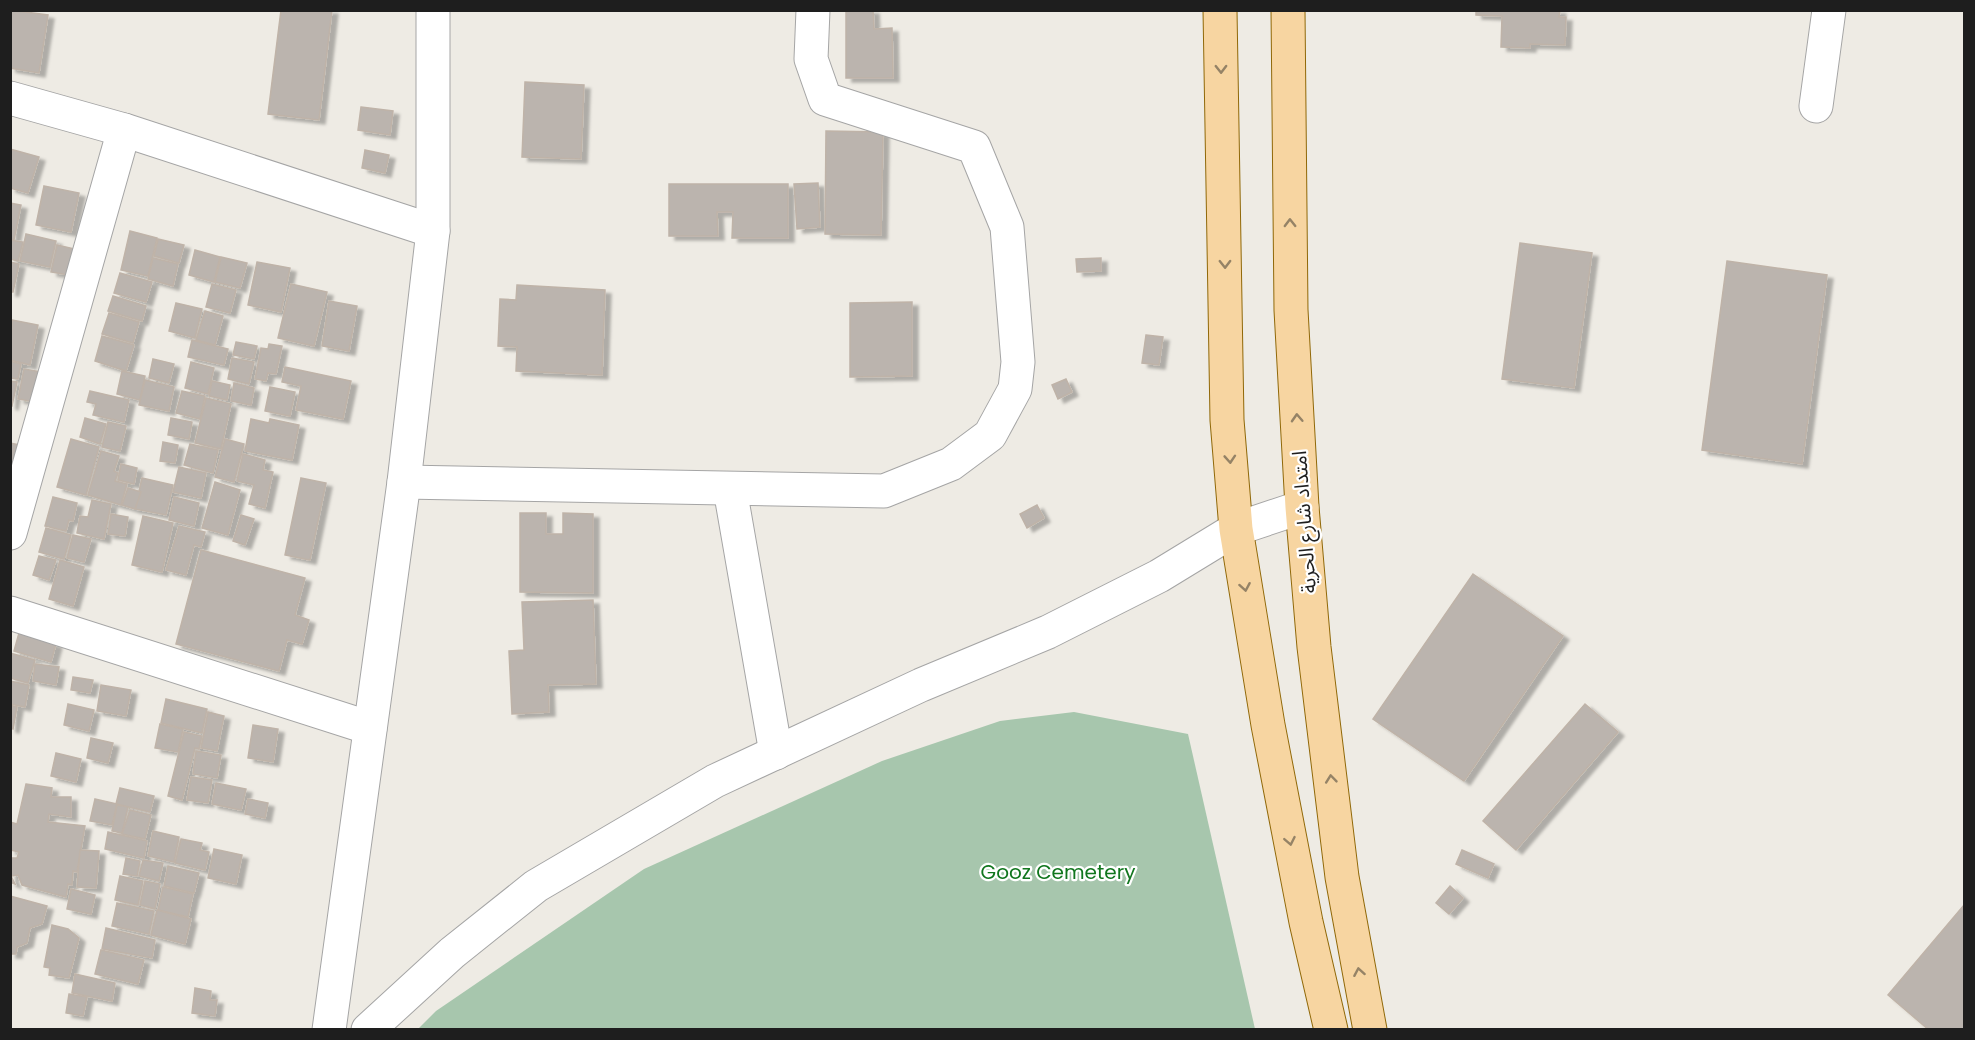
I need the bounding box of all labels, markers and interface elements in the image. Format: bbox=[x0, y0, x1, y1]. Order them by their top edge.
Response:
one-way arrow bbox=[1215, 64, 1227, 73]
one-way arrow bbox=[1284, 219, 1296, 228]
one-way arrow bbox=[1219, 259, 1231, 268]
one-way arrow bbox=[1290, 413, 1303, 422]
street label: امتداد شارع الحرية bbox=[1285, 450, 1324, 594]
one-way arrow bbox=[1224, 454, 1237, 463]
one-way arrow bbox=[1239, 582, 1251, 592]
one-way arrow bbox=[1325, 775, 1338, 784]
one-way arrow bbox=[1283, 836, 1296, 846]
park label: Gooz Cemetery bbox=[981, 858, 1135, 886]
one-way arrow bbox=[1353, 967, 1366, 977]

